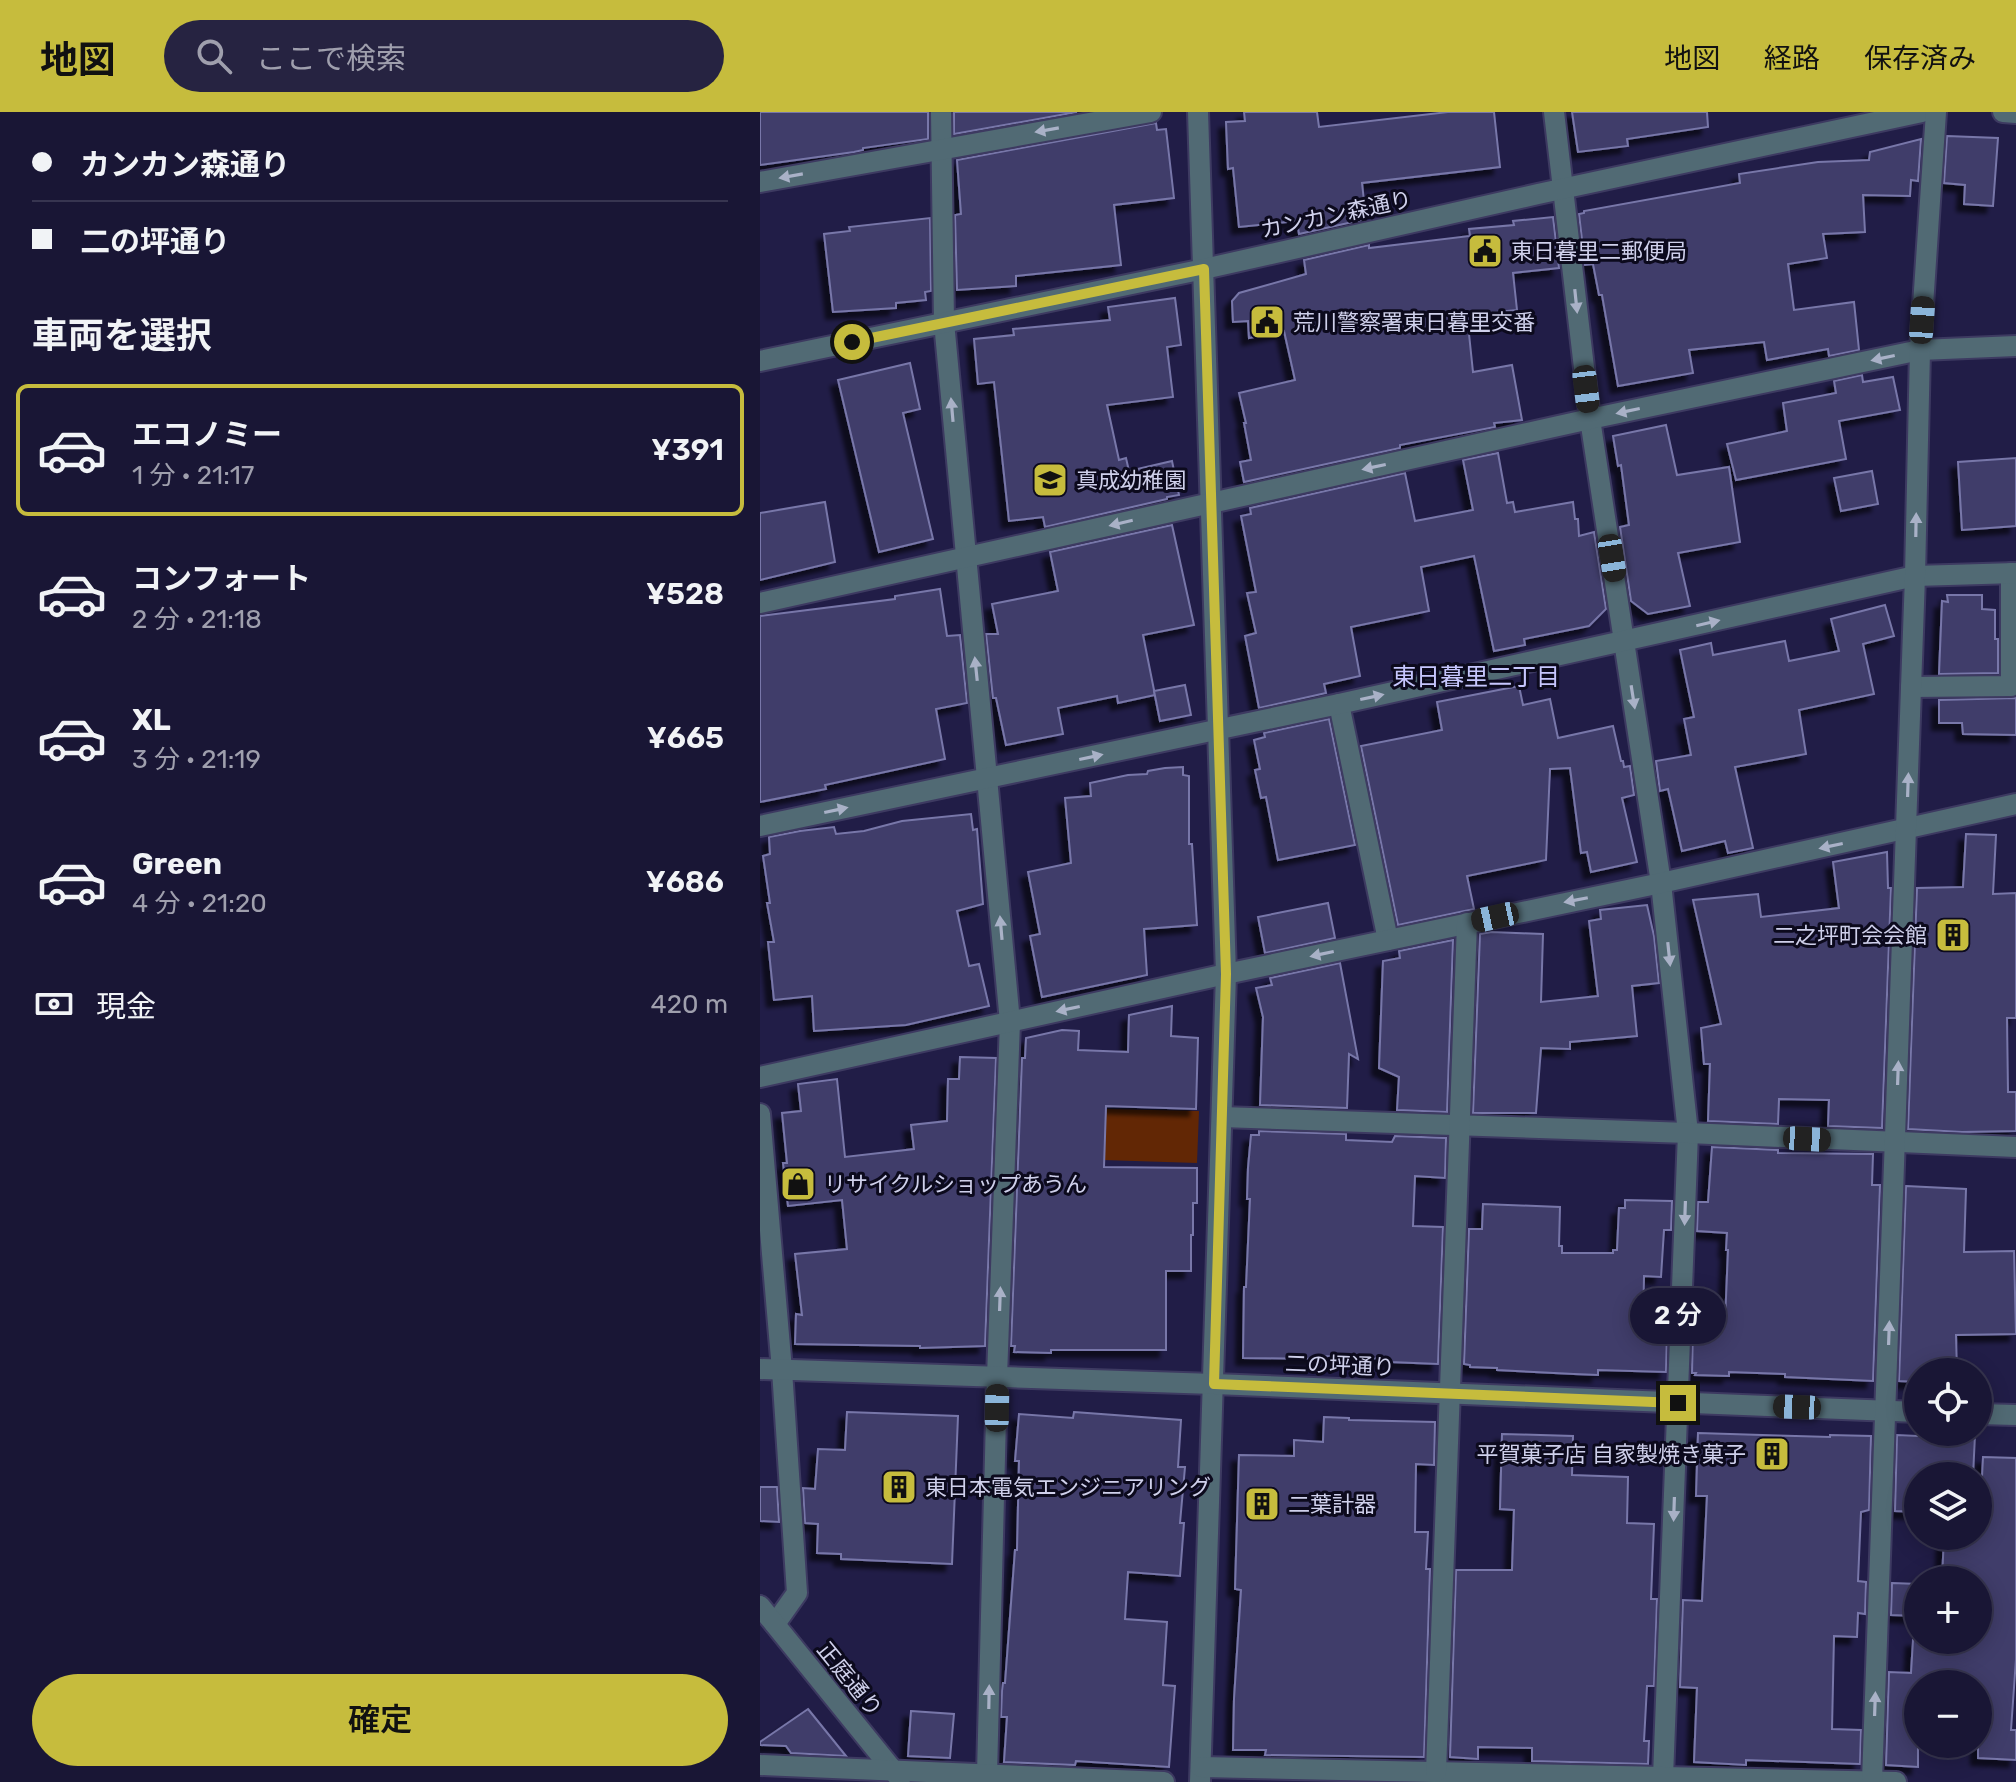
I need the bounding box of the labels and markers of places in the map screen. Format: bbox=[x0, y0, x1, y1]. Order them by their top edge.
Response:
public building icon: 東日暮里二郵便局 bbox=[1466, 232, 1504, 270]
place label: 東日暮里二郵便局 bbox=[1511, 238, 1687, 265]
public building icon: 荒川警察署東日暮里交番 bbox=[1248, 303, 1286, 341]
place label: 荒川警察署東日暮里交番 bbox=[1293, 309, 1535, 336]
school or university icon: 真成幼稚園 bbox=[1031, 461, 1069, 499]
place label: 真成幼稚園 bbox=[1076, 467, 1186, 494]
building icon: 二之坪町会会館 bbox=[1934, 916, 1972, 954]
place label: 二之坪町会会館 bbox=[1773, 922, 1927, 949]
shop icon: リサイクルショップあうん bbox=[779, 1165, 817, 1203]
place label: リサイクルショップあうん bbox=[824, 1171, 1087, 1198]
building icon: 平賀菓子店 自家製焼き菓子 bbox=[1753, 1435, 1791, 1473]
place label: 平賀菓子店 自家製焼き菓子 bbox=[1477, 1441, 1746, 1468]
building icon: 東日本電気エンジニアリング bbox=[880, 1468, 918, 1506]
place label: 東日本電気エンジニアリング bbox=[925, 1474, 1211, 1501]
building icon: 二葉計器 bbox=[1243, 1485, 1281, 1523]
place label: 二葉計器 bbox=[1288, 1491, 1376, 1518]

